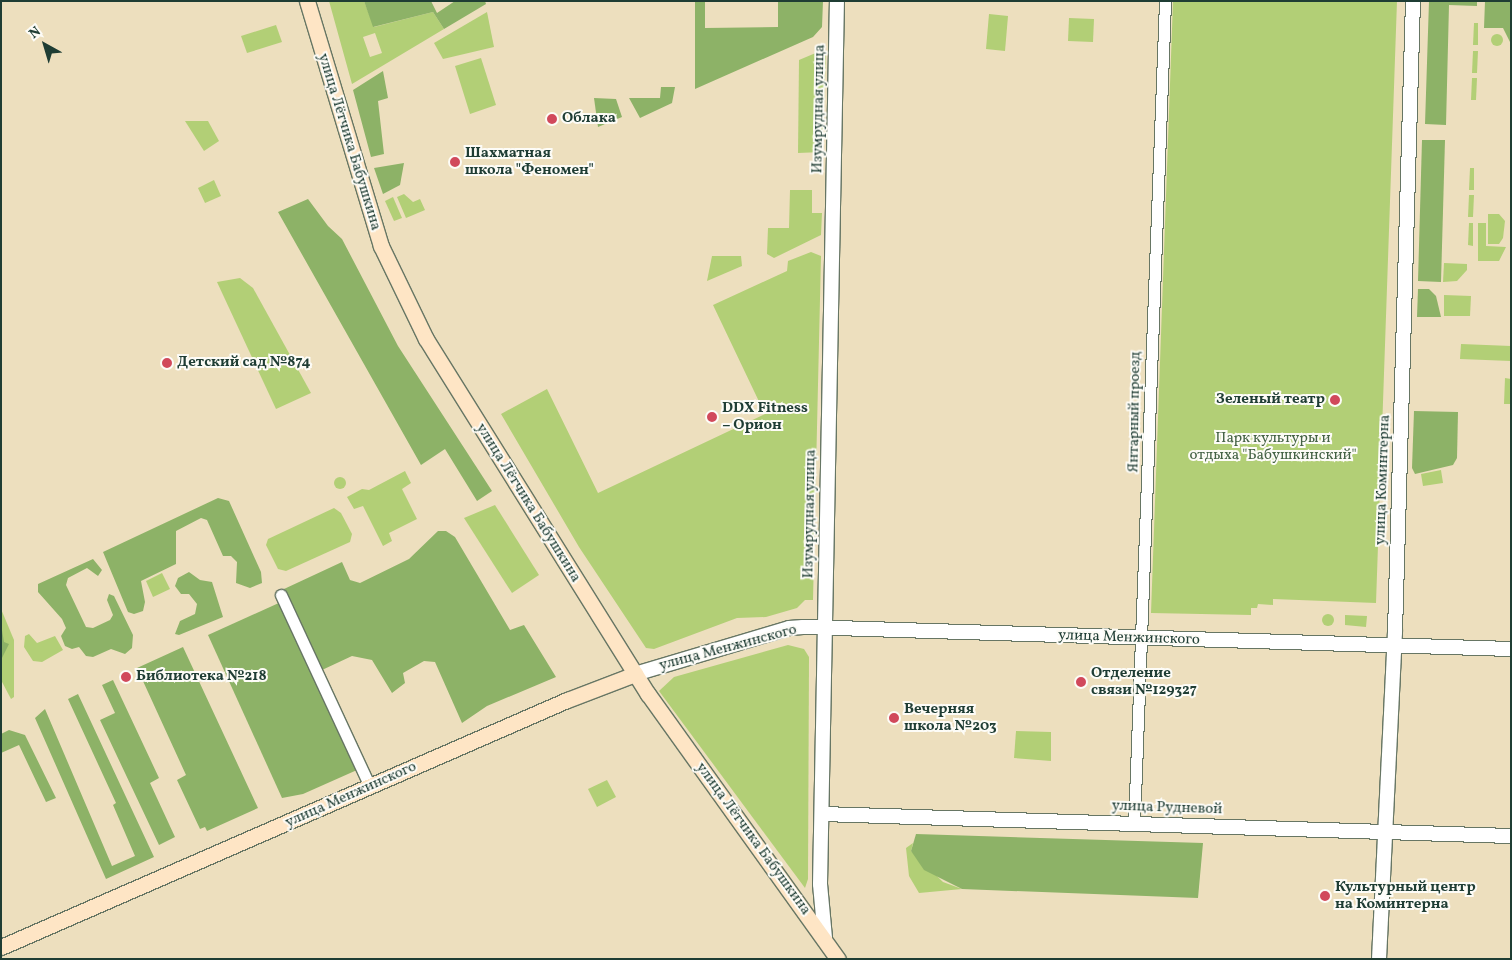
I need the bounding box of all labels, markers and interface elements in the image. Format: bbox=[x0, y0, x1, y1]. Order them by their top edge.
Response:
north arrow bbox=[20, 20, 70, 70]
text: N bbox=[25, 22, 45, 44]
street label: Изумрудная улица bbox=[809, 44, 829, 174]
street label: улица Лётчика Бабушкина bbox=[313, 51, 385, 233]
place label: Облака bbox=[562, 110, 616, 128]
marker: Облака bbox=[546, 113, 558, 125]
place label: Шахматная школа "Феномен" bbox=[465, 144, 594, 179]
marker: Шахматная школа "Феномен" bbox=[449, 156, 461, 168]
street label: Янтарный проезд bbox=[1125, 351, 1145, 473]
place label: Детский сад №874 bbox=[177, 354, 311, 372]
marker: Детский сад №874 bbox=[161, 357, 173, 369]
place label: Зеленый театр bbox=[1216, 391, 1325, 409]
marker: Зеленый театр bbox=[1329, 394, 1341, 406]
place label: DDX Fitness – Орион bbox=[722, 399, 808, 434]
marker: DDX Fitness – Орион bbox=[706, 411, 718, 423]
street label: улица Коминтерна bbox=[1372, 415, 1394, 545]
street label: улица Лётчика Бабушкина bbox=[472, 420, 584, 586]
park label: Парк культуры и отдыха "Бабушкинский" bbox=[1189, 429, 1357, 464]
street label: Изумрудная улица bbox=[800, 449, 820, 579]
street label: улица Менжинского bbox=[657, 621, 799, 675]
street label: улица Менжинского bbox=[1058, 627, 1200, 649]
place label: Отделение связи №129327 bbox=[1091, 664, 1197, 699]
place label: Библиотека №218 bbox=[136, 668, 267, 686]
marker: Библиотека №218 bbox=[120, 671, 132, 683]
marker: Отделение связи №129327 bbox=[1075, 676, 1087, 688]
place label: Вечерняя школа №203 bbox=[904, 700, 997, 735]
marker: Вечерняя школа №203 bbox=[888, 712, 900, 724]
street label: улица Менжинского bbox=[283, 758, 419, 832]
street label: улица Лётчика Бабушкина bbox=[692, 759, 814, 919]
street label: улица Рудневой bbox=[1111, 797, 1223, 819]
place label: Культурный центр на Коминтерна bbox=[1335, 878, 1476, 913]
marker: Культурный центр на Коминтерна bbox=[1319, 890, 1331, 902]

